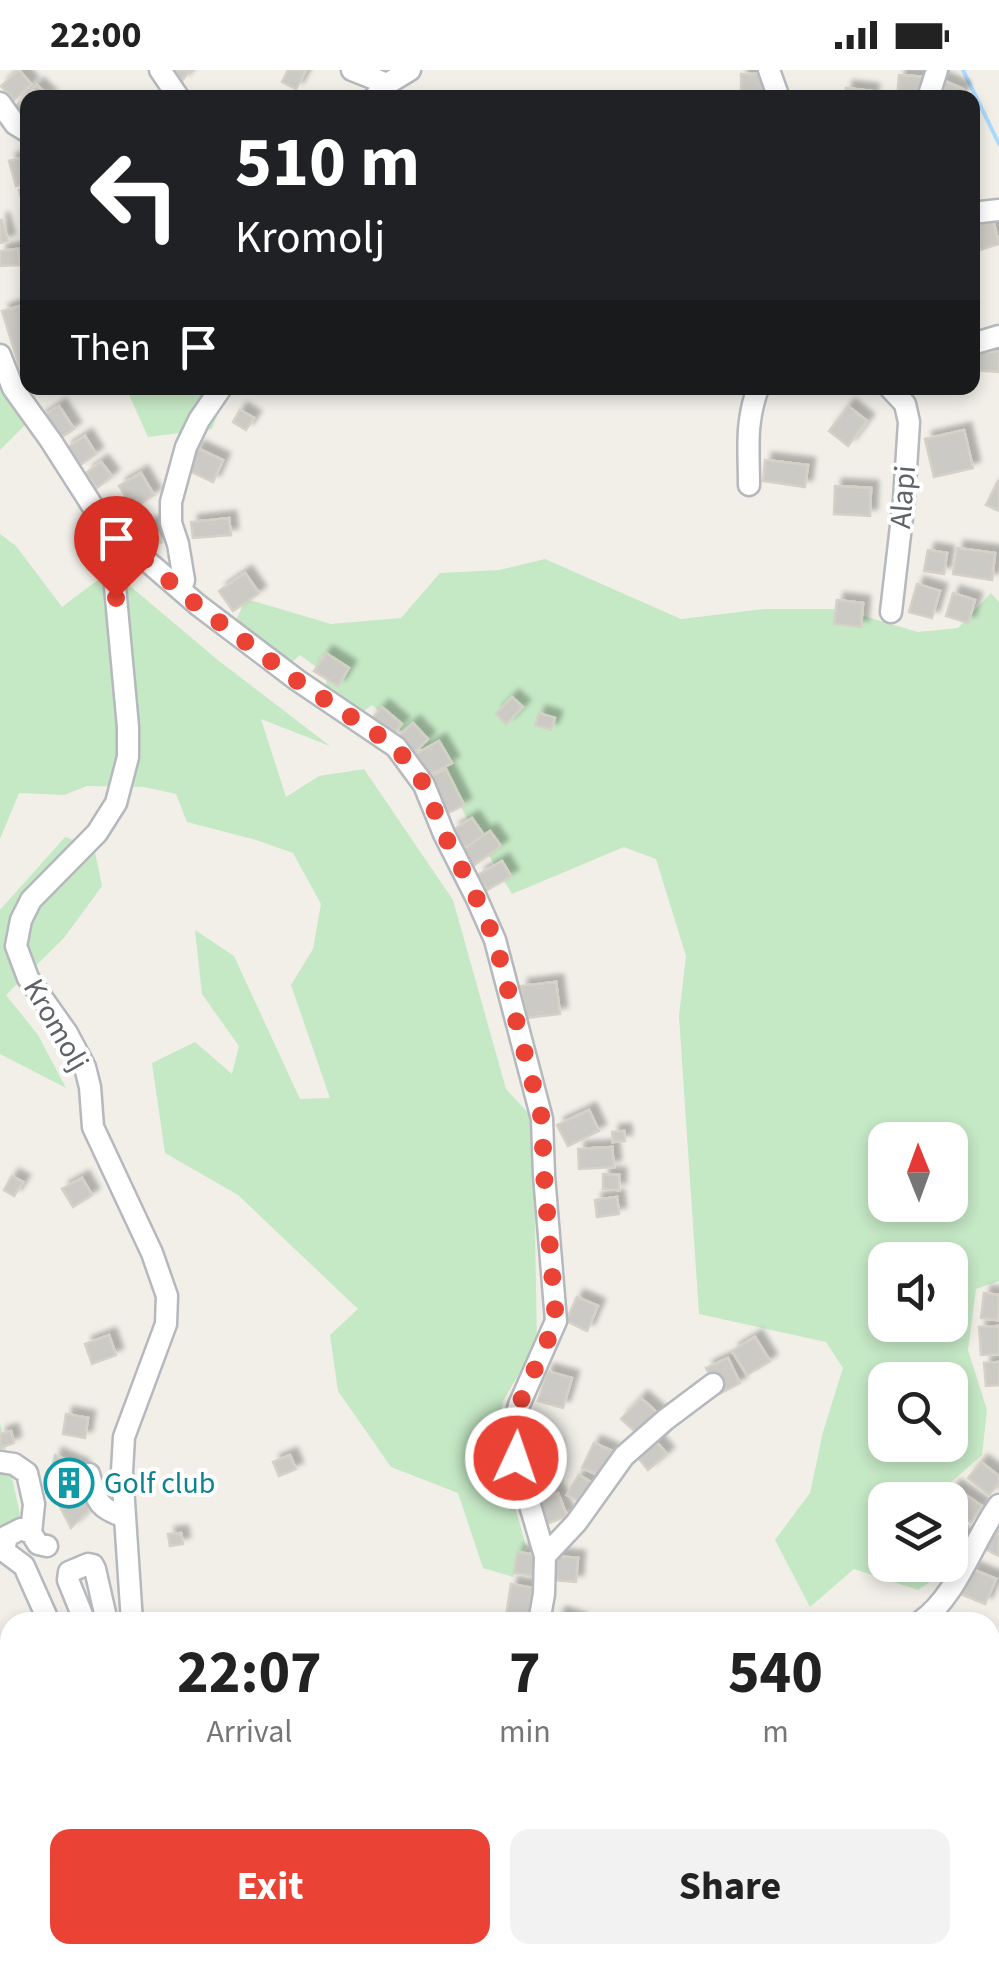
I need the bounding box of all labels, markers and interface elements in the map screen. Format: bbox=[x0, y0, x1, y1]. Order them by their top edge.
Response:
text: 22:00 bbox=[50, 8, 142, 62]
text: 510 m bbox=[235, 113, 420, 213]
icon: left bbox=[70, 130, 200, 260]
text: Kromolj bbox=[235, 206, 385, 270]
icon: arrive bbox=[171, 320, 226, 375]
text: Then bbox=[70, 321, 151, 375]
street label: Alapi bbox=[879, 464, 927, 530]
pin bbox=[74, 496, 159, 599]
icon: arrive bbox=[89, 511, 144, 566]
street label: Kromolj bbox=[12, 971, 100, 1079]
north arrow bbox=[868, 1122, 968, 1222]
map controls bbox=[868, 1122, 968, 1582]
button: sound bbox=[868, 1242, 968, 1342]
button: search bbox=[868, 1362, 968, 1462]
position arrow bbox=[464, 1406, 568, 1510]
building icon: Golf club bbox=[43, 1457, 95, 1509]
place label: Golf club bbox=[104, 1462, 215, 1505]
button: layers bbox=[868, 1482, 968, 1582]
text: 22:07 bbox=[177, 1631, 322, 1716]
text: 7 bbox=[509, 1631, 541, 1716]
text: 540 bbox=[728, 1631, 823, 1716]
text: Arrival bbox=[206, 1709, 292, 1755]
text: min bbox=[499, 1709, 551, 1755]
text: m bbox=[762, 1709, 789, 1755]
button: Exit bbox=[50, 1829, 490, 1944]
button: Share bbox=[510, 1829, 950, 1944]

